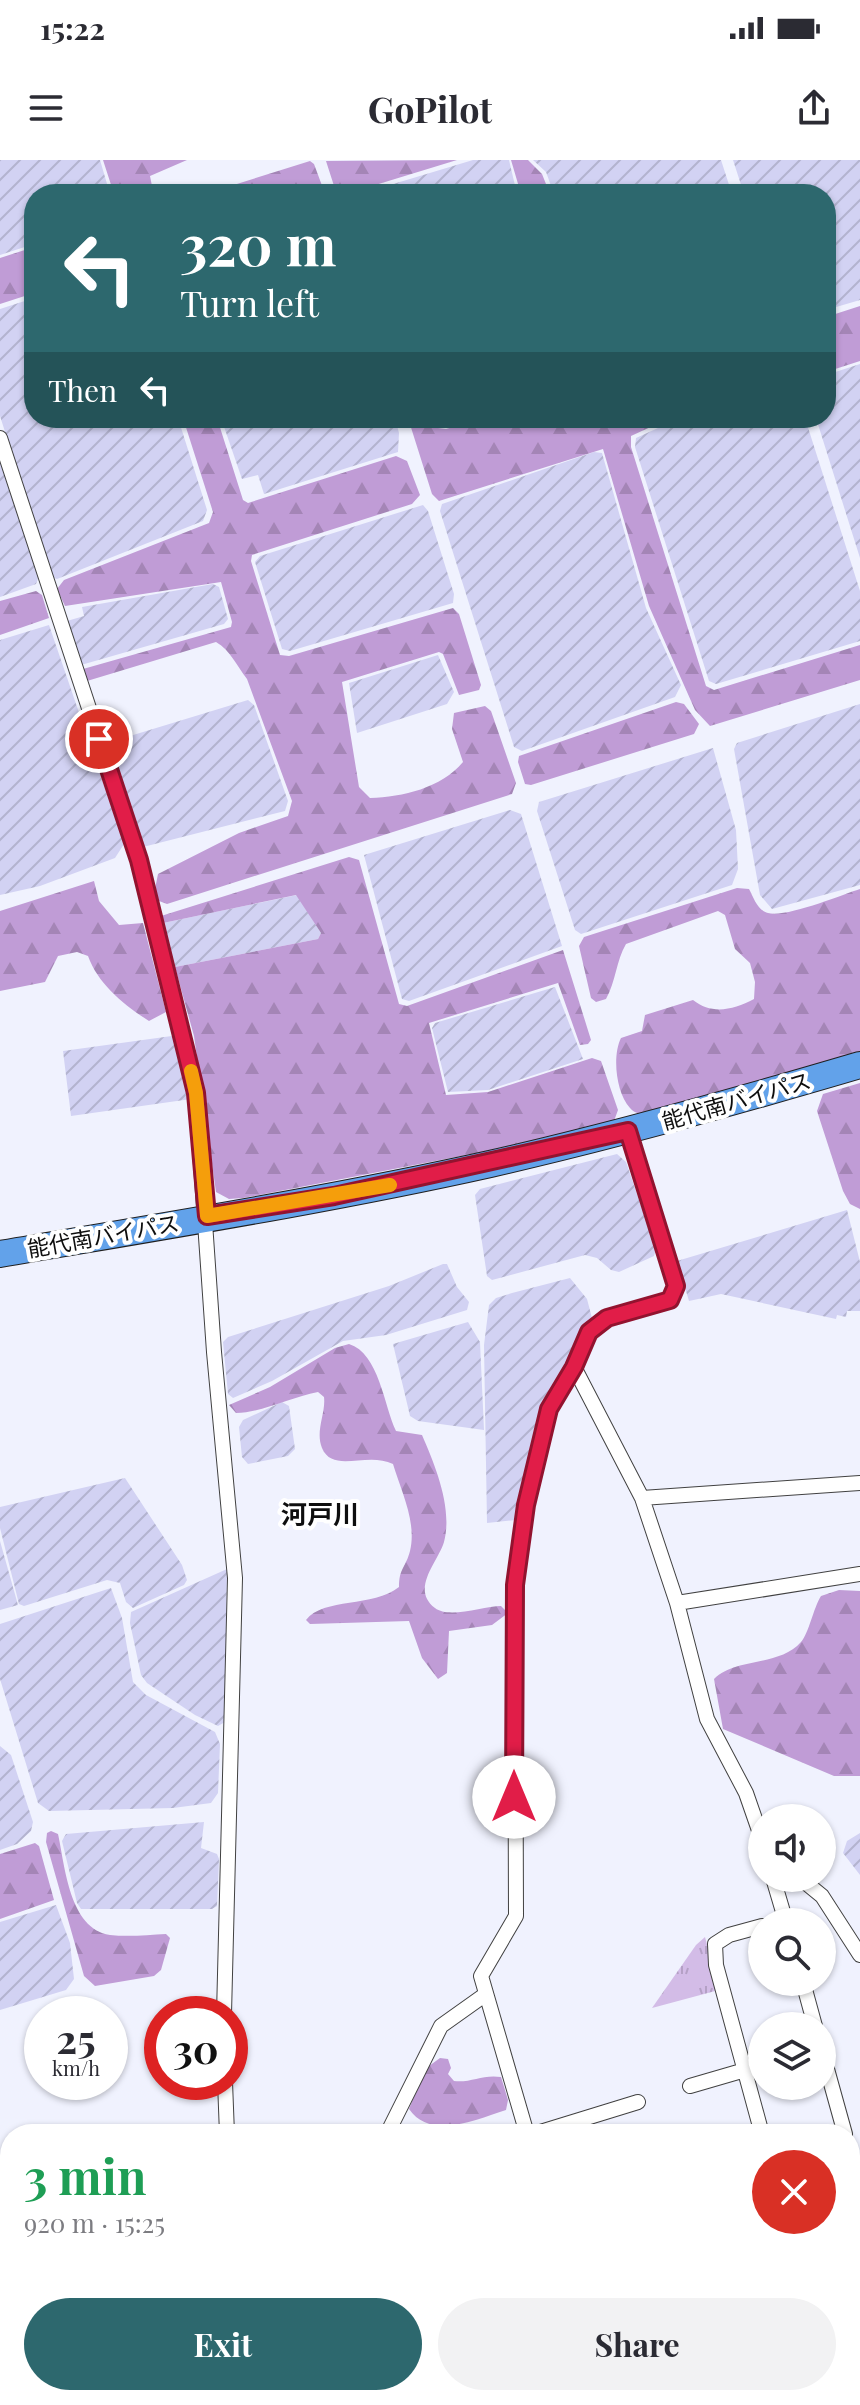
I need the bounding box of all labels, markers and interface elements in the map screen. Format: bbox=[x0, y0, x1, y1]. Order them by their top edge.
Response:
text: 15:22 bbox=[40, 8, 105, 48]
text: GoPilot bbox=[368, 84, 492, 132]
icon: menu bbox=[24, 86, 68, 130]
icon: share bbox=[792, 86, 836, 130]
text: 320 m bbox=[180, 206, 336, 281]
icon: left bbox=[48, 216, 152, 320]
text: Turn left bbox=[180, 278, 319, 326]
icon: left bbox=[133, 368, 177, 412]
text: Then bbox=[48, 370, 117, 410]
pin bbox=[65, 705, 133, 773]
icon: arrive bbox=[77, 717, 121, 761]
street label: 能代南バイパス bbox=[658, 1064, 814, 1136]
street label: 能代南バイパス bbox=[25, 1207, 181, 1263]
district label: 河戸川 bbox=[281, 1496, 359, 1531]
position arrow bbox=[472, 1755, 556, 1839]
map controls bbox=[748, 1804, 836, 2100]
button: sound bbox=[748, 1804, 836, 1892]
button: search bbox=[748, 1908, 836, 1996]
speed limit sign: 30 bbox=[144, 1996, 248, 2100]
text: 25 bbox=[56, 2011, 96, 2064]
button: layers bbox=[748, 2012, 836, 2100]
text: km/h bbox=[52, 2054, 100, 2081]
text: 3 min bbox=[24, 2143, 146, 2207]
button: close bbox=[752, 2150, 836, 2234]
text: 920 m · 15:25 bbox=[24, 2205, 165, 2240]
button: Exit bbox=[24, 2298, 422, 2390]
button: Share bbox=[438, 2298, 836, 2390]

